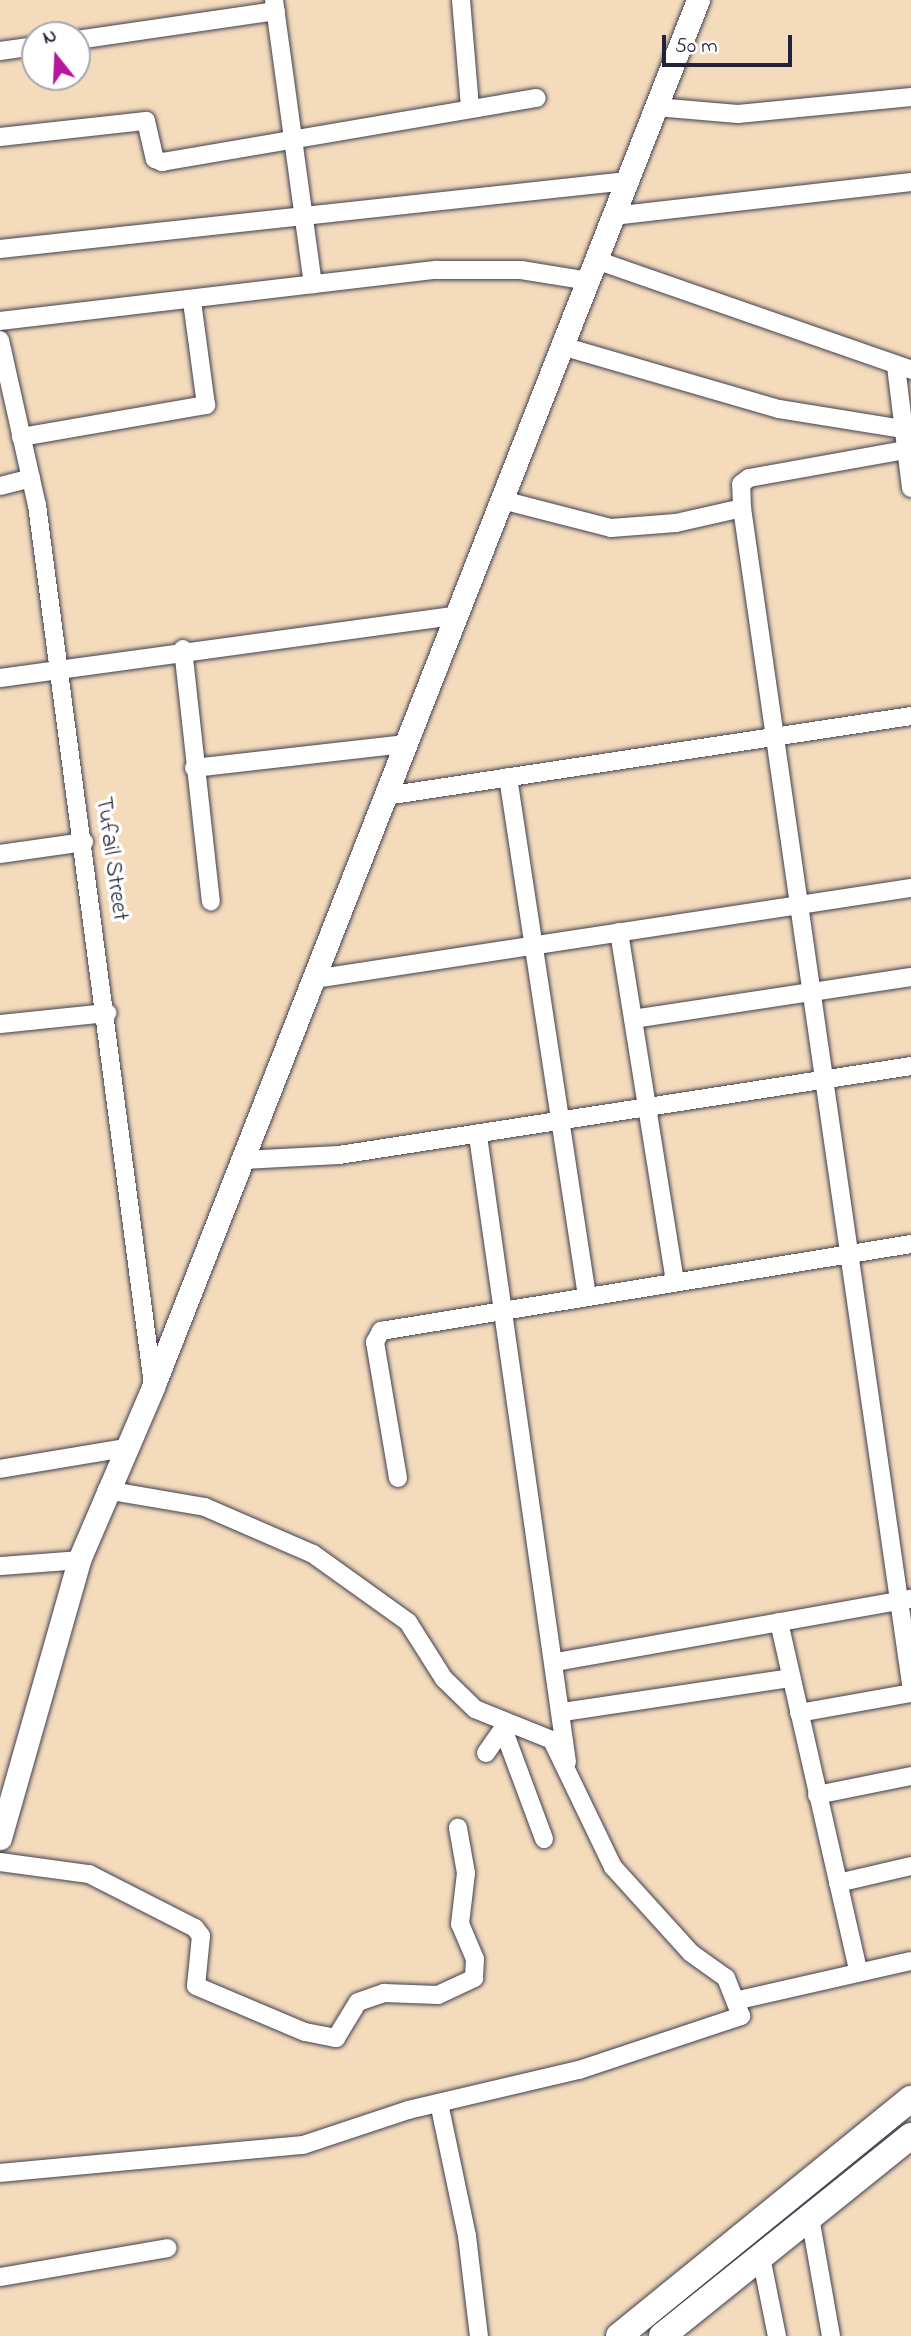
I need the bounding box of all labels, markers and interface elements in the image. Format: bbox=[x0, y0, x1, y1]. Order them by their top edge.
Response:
north arrow bbox=[21, 21, 91, 91]
scale bar bbox=[666, 21, 796, 65]
text: N bbox=[40, 23, 60, 52]
text: 50 m bbox=[675, 32, 718, 62]
street label: Tufail Street bbox=[88, 795, 134, 923]

